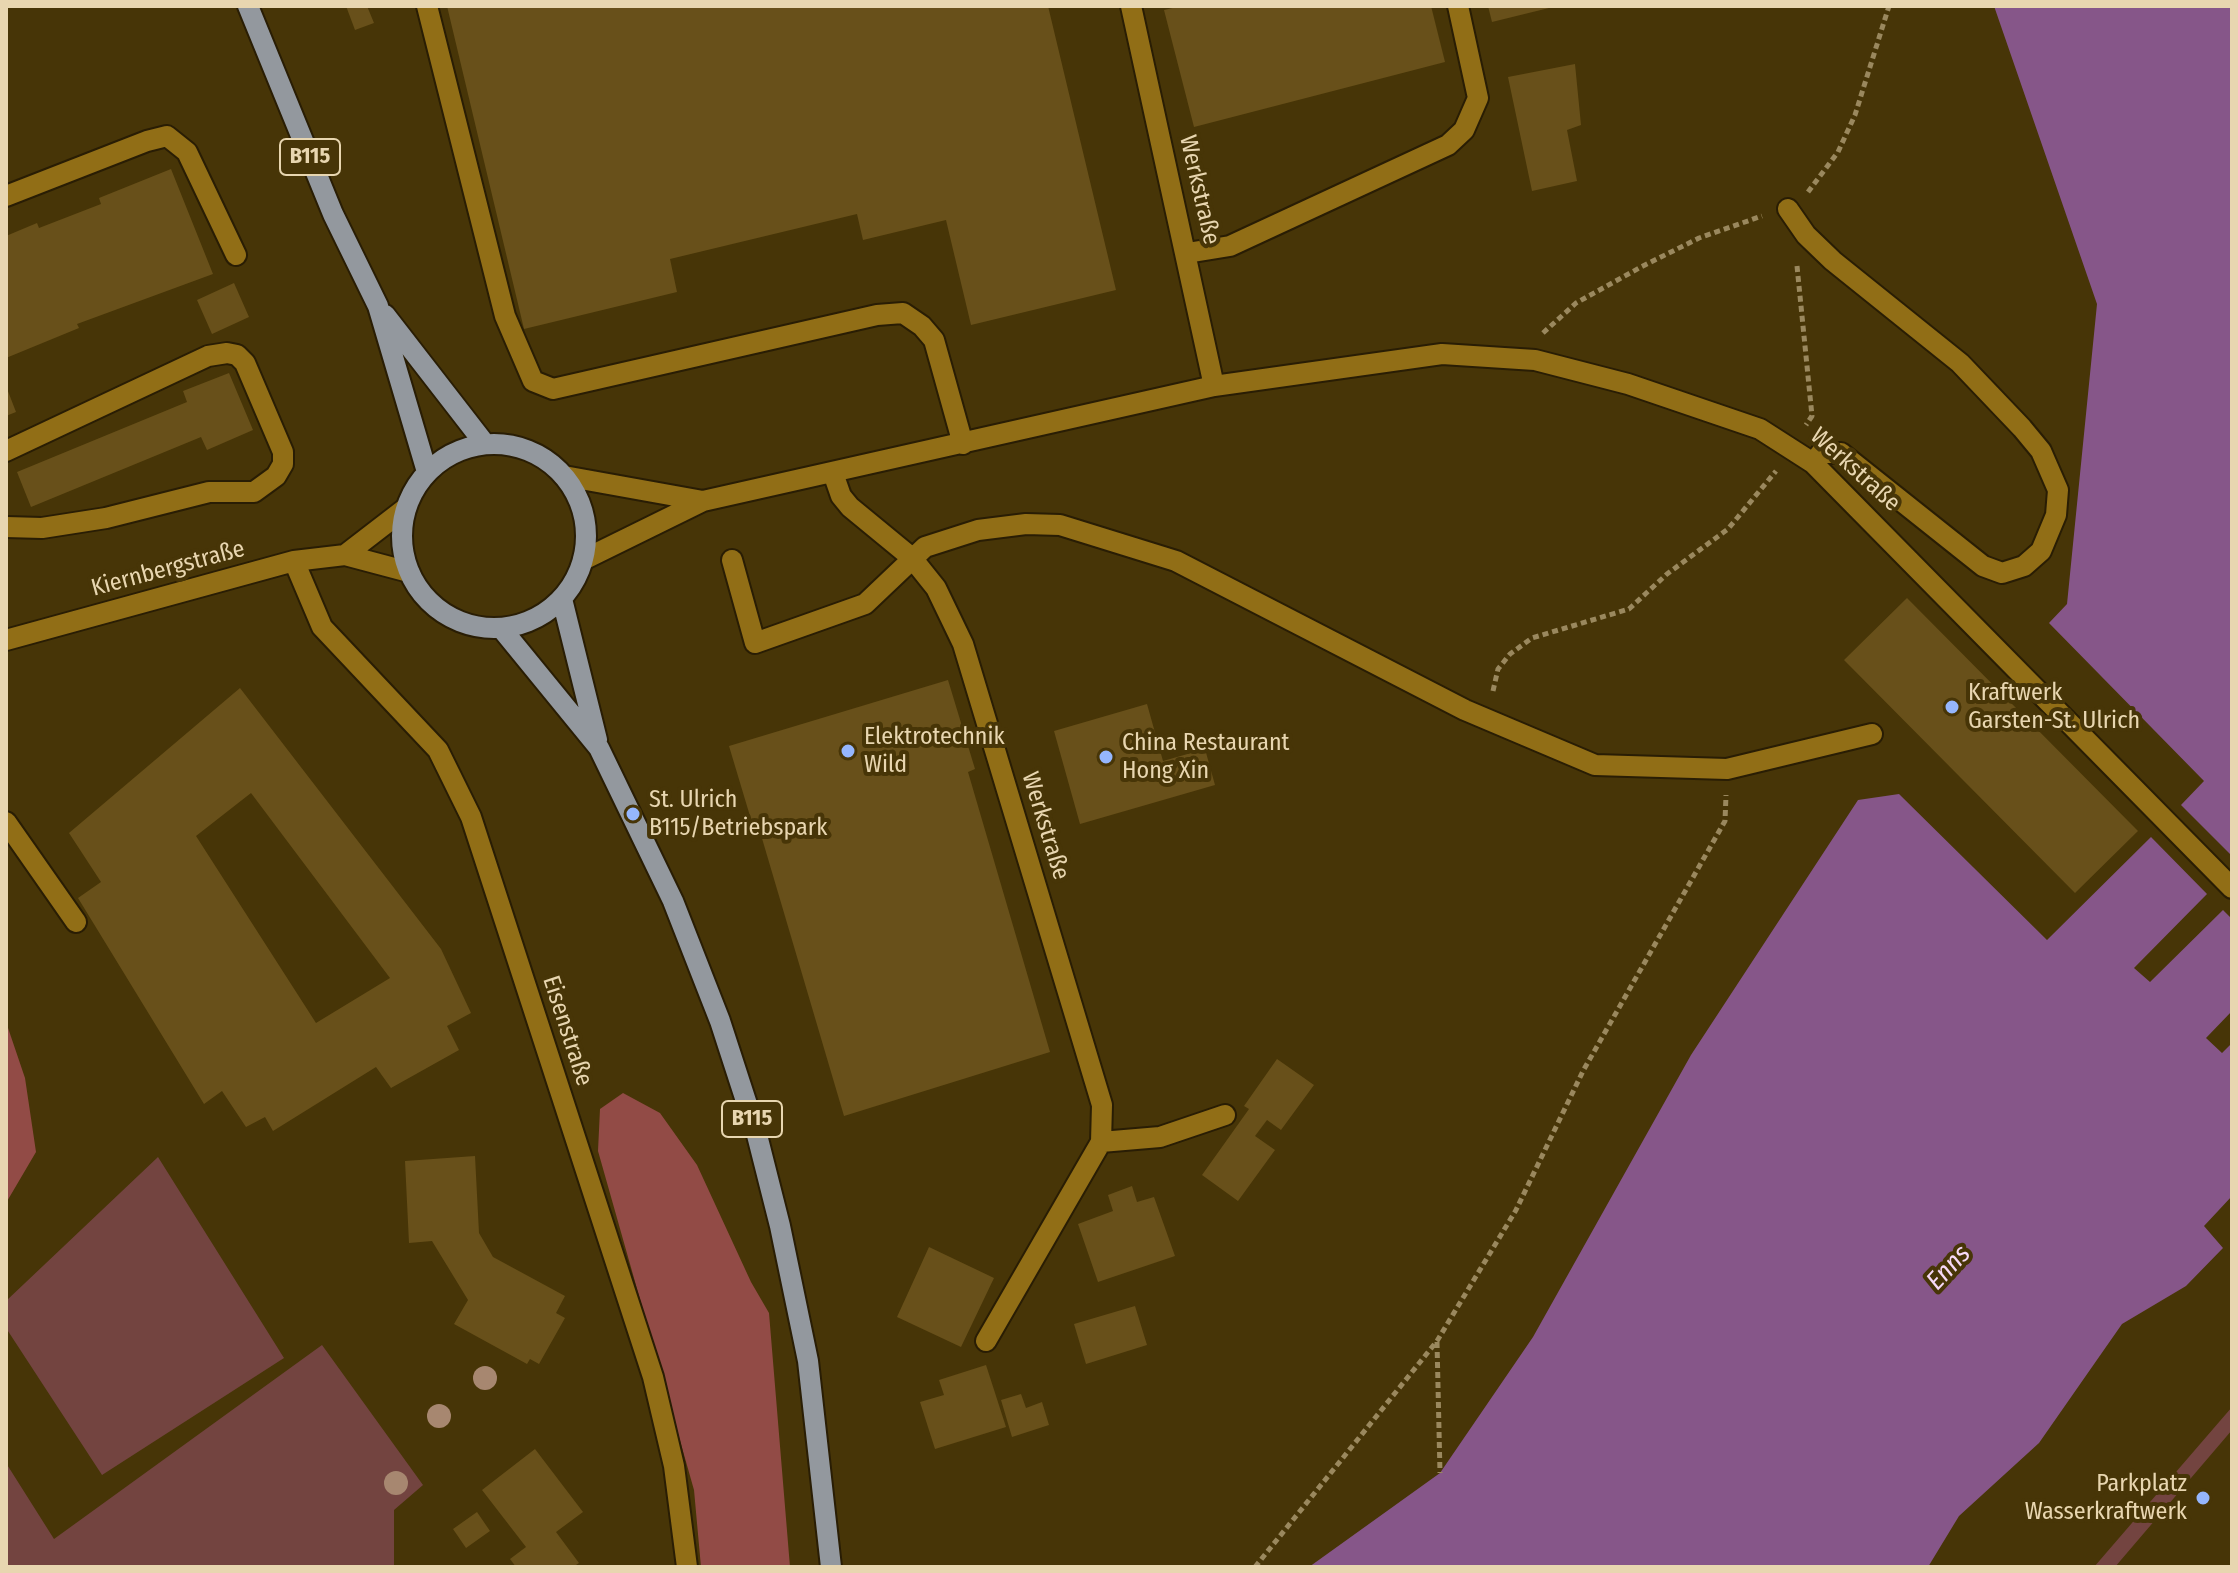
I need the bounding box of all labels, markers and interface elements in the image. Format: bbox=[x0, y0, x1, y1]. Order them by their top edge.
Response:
street label: Werkstraße bbox=[1172, 133, 1226, 247]
road number: B115 bbox=[280, 139, 340, 175]
street label: Werkstraße bbox=[1804, 422, 1906, 518]
street label: Kiernbergstraße bbox=[88, 535, 248, 603]
place label: Kraftwerk Garsten-St. Ulrich bbox=[1968, 679, 2140, 735]
marker: Kraftwerk Garsten-St. Ulrich bbox=[1943, 698, 1961, 716]
place label: Elektrotechnik Wild bbox=[864, 723, 1005, 779]
place label: China Restaurant Hong Xin bbox=[1122, 729, 1289, 785]
marker: Elektrotechnik Wild bbox=[839, 742, 857, 760]
marker: China Restaurant Hong Xin bbox=[1097, 748, 1115, 766]
street label: Werkstraße bbox=[1015, 769, 1075, 883]
place label: St. Ulrich B115/Betriebspark bbox=[649, 786, 827, 842]
marker: St. Ulrich B115/Betriebspark bbox=[624, 805, 642, 823]
street label: Eisenstraße bbox=[536, 972, 598, 1090]
road number: B115 bbox=[722, 1101, 782, 1137]
water label: Enns bbox=[1920, 1239, 1978, 1297]
place label: Parkplatz Wasserkraftwerk bbox=[2025, 1470, 2187, 1526]
marker: Parkplatz Wasserkraftwerk bbox=[2194, 1489, 2212, 1507]

